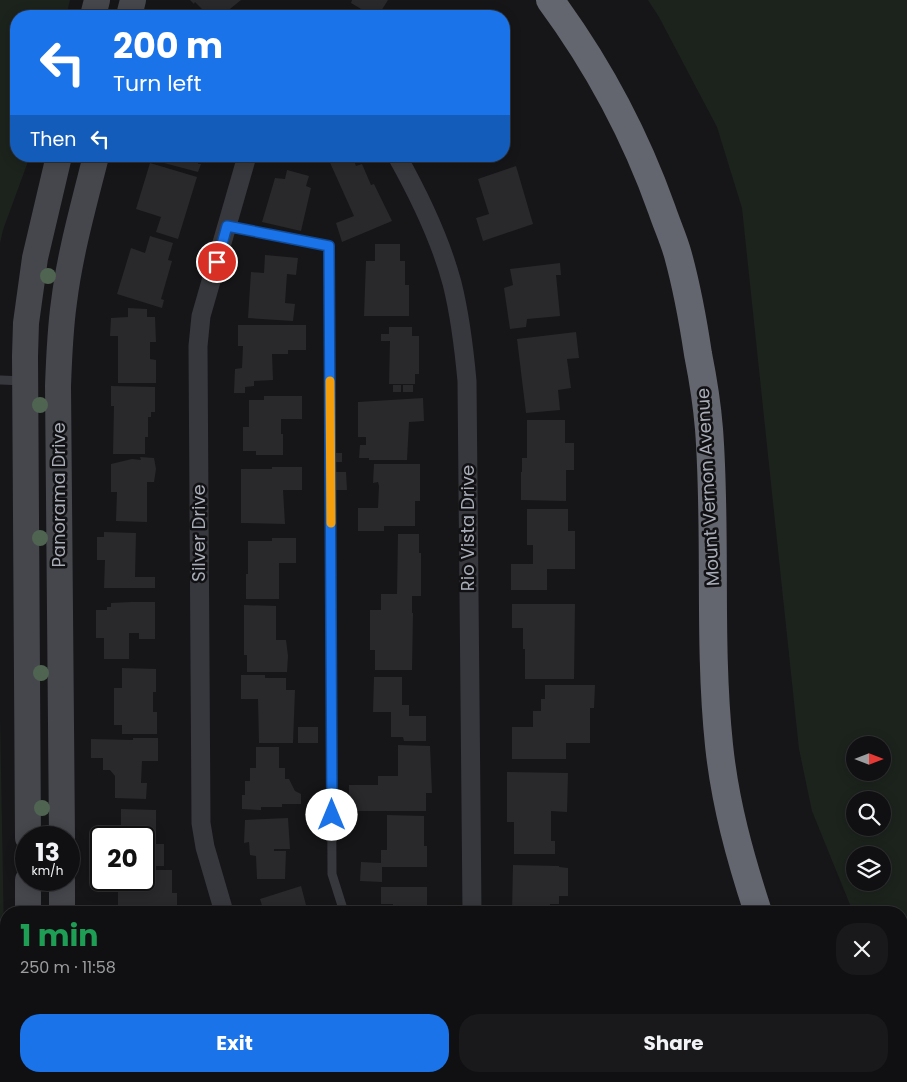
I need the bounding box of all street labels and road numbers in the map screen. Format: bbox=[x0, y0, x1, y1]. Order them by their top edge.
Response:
street label: Mount Vernon Avenue bbox=[690, 387, 725, 587]
street label: Panorama Drive bbox=[46, 422, 71, 568]
street label: Rio Vista Drive bbox=[455, 465, 480, 591]
street label: Silver Drive bbox=[186, 484, 211, 582]

